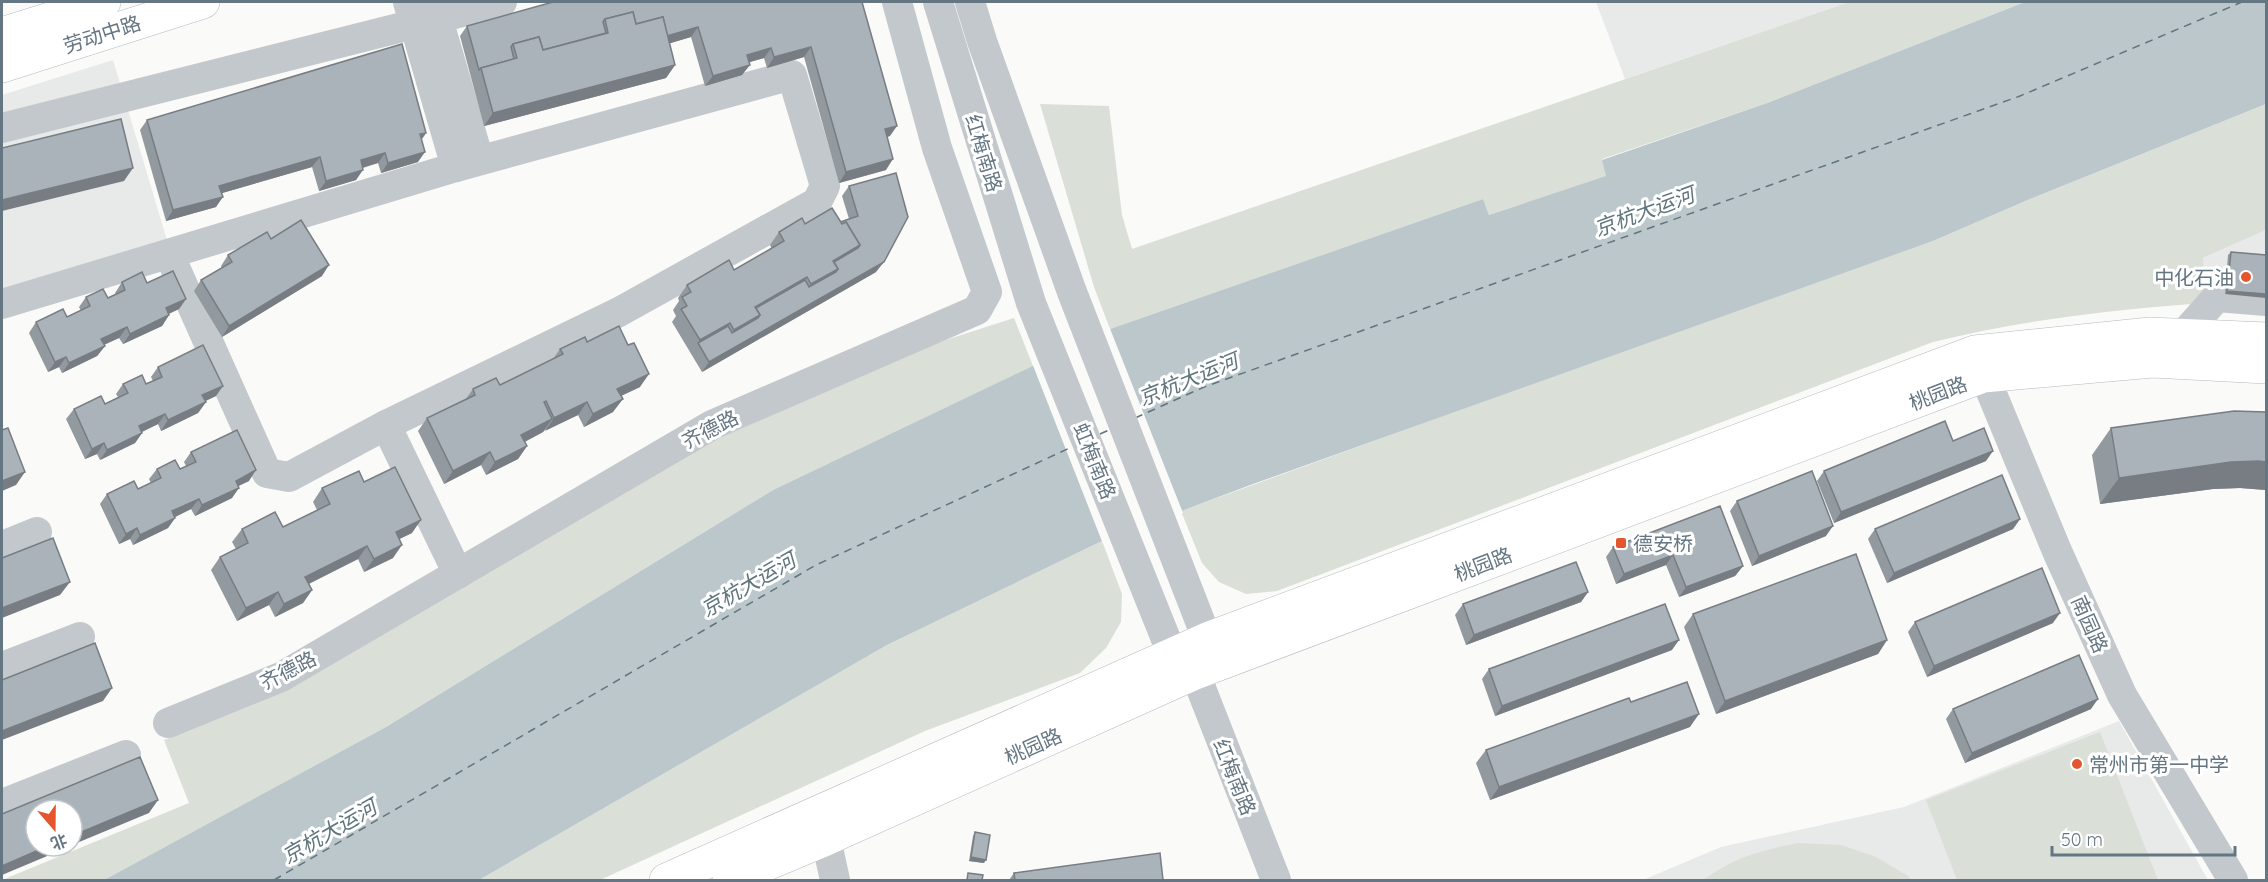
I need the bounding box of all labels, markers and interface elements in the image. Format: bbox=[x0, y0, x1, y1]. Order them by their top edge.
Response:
street label: 劳动中路 bbox=[60, 10, 144, 58]
street label: 红梅南路 bbox=[960, 111, 1008, 195]
water label: 京杭大运河 bbox=[1590, 179, 1702, 241]
place label: 中化石油 bbox=[2154, 265, 2234, 290]
marker: 中化石油 bbox=[2239, 270, 2253, 284]
water label: 京杭大运河 bbox=[1134, 346, 1245, 411]
street label: 桃园路 bbox=[1906, 371, 1970, 415]
street label: 齐德路 bbox=[678, 404, 742, 454]
street label: 虹梅南路 bbox=[1068, 419, 1122, 503]
place label: 德安桥 bbox=[1633, 531, 1693, 556]
marker: 德安桥 bbox=[1614, 536, 1628, 550]
street label: 桃园路 bbox=[1451, 542, 1515, 586]
water label: 京杭大运河 bbox=[696, 544, 803, 622]
street label: 南园路 bbox=[2066, 592, 2114, 656]
street label: 齐德路 bbox=[256, 645, 320, 695]
street label: 桃园路 bbox=[1001, 722, 1065, 770]
street label: 红梅南路 bbox=[1208, 735, 1262, 819]
place label: 常州市第一中学 bbox=[2089, 752, 2229, 777]
marker: 常州市第一中学 bbox=[2070, 757, 2084, 771]
water label: 京杭大运河 bbox=[277, 791, 384, 869]
north arrow bbox=[24, 798, 84, 858]
scale bar bbox=[2052, 819, 2235, 857]
text: 50 m bbox=[2061, 828, 2103, 851]
text: 北 bbox=[48, 830, 70, 854]

